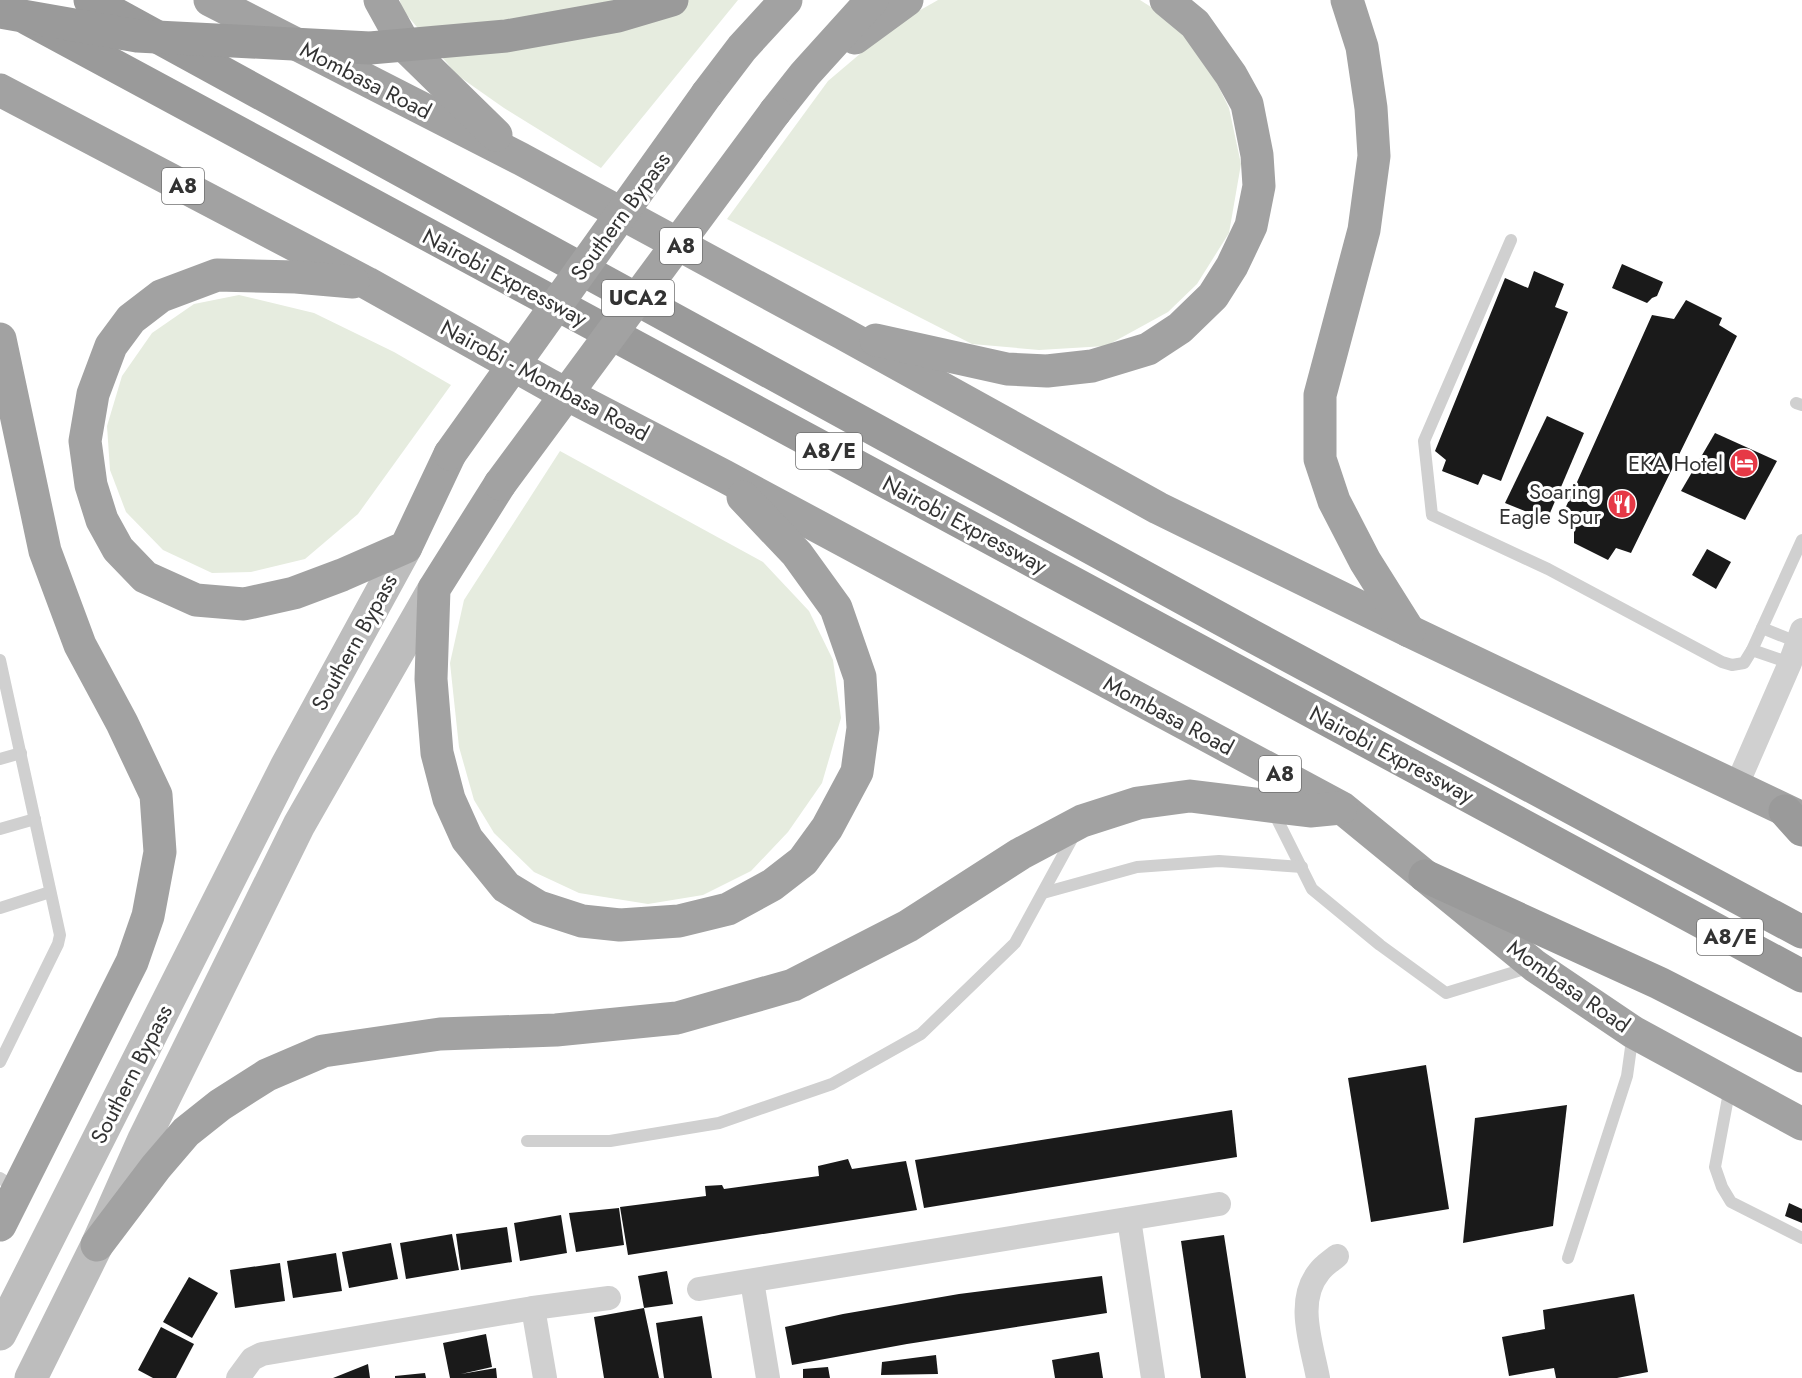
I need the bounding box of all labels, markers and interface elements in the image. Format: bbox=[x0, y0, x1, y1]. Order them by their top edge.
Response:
street label: Mombasa Road bbox=[295, 33, 437, 127]
street label: Southern Bypass bbox=[562, 145, 678, 287]
road number: A8 bbox=[162, 168, 204, 204]
street label: Nairobi Expressway bbox=[417, 220, 593, 334]
road number: A8 bbox=[660, 228, 702, 264]
road number: UCA2 bbox=[602, 280, 674, 316]
street label: Nairobi - Mombasa Road bbox=[435, 311, 655, 449]
road number: A8/E bbox=[796, 433, 862, 469]
place label: EKA Hotel bbox=[1628, 447, 1723, 479]
hotel icon: EKA Hotel bbox=[1728, 447, 1760, 479]
street label: Nairobi Expressway bbox=[877, 467, 1053, 581]
place label: Soaring Eagle Spur bbox=[1499, 475, 1601, 532]
restaurant icon: Soaring Eagle Spur bbox=[1606, 488, 1638, 520]
street label: Southern Bypass bbox=[303, 568, 405, 716]
street label: Mombasa Road bbox=[1098, 667, 1240, 763]
street label: Nairobi Expressway bbox=[1304, 697, 1480, 811]
road number: A8 bbox=[1259, 756, 1301, 792]
road number: A8/E bbox=[1697, 919, 1763, 955]
street label: Mombasa Road bbox=[1501, 932, 1637, 1040]
street label: Southern Bypass bbox=[82, 999, 180, 1149]

